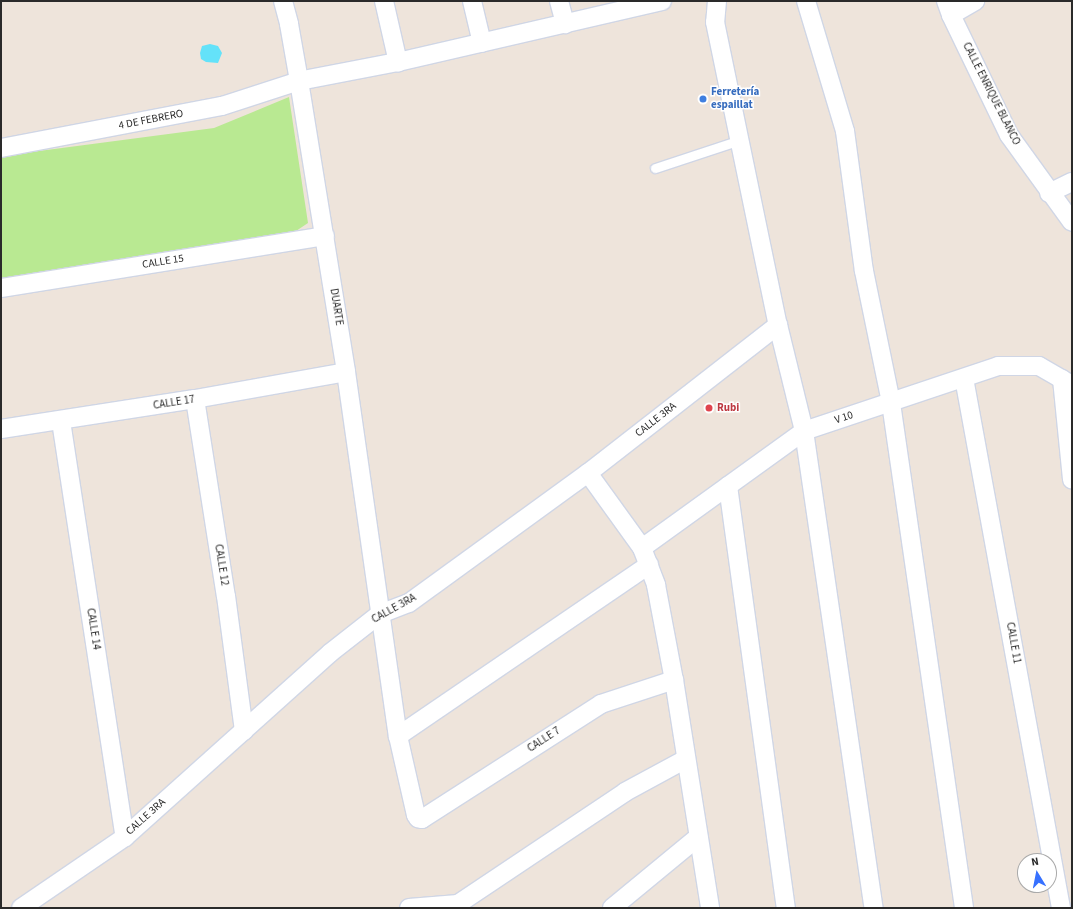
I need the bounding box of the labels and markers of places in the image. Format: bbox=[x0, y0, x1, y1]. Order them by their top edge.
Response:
place label: Ferretería espaillat bbox=[711, 86, 759, 112]
marker: Ferretería espaillat bbox=[698, 94, 708, 104]
place label: Rubi bbox=[717, 401, 739, 415]
marker: Rubi bbox=[704, 403, 714, 413]

